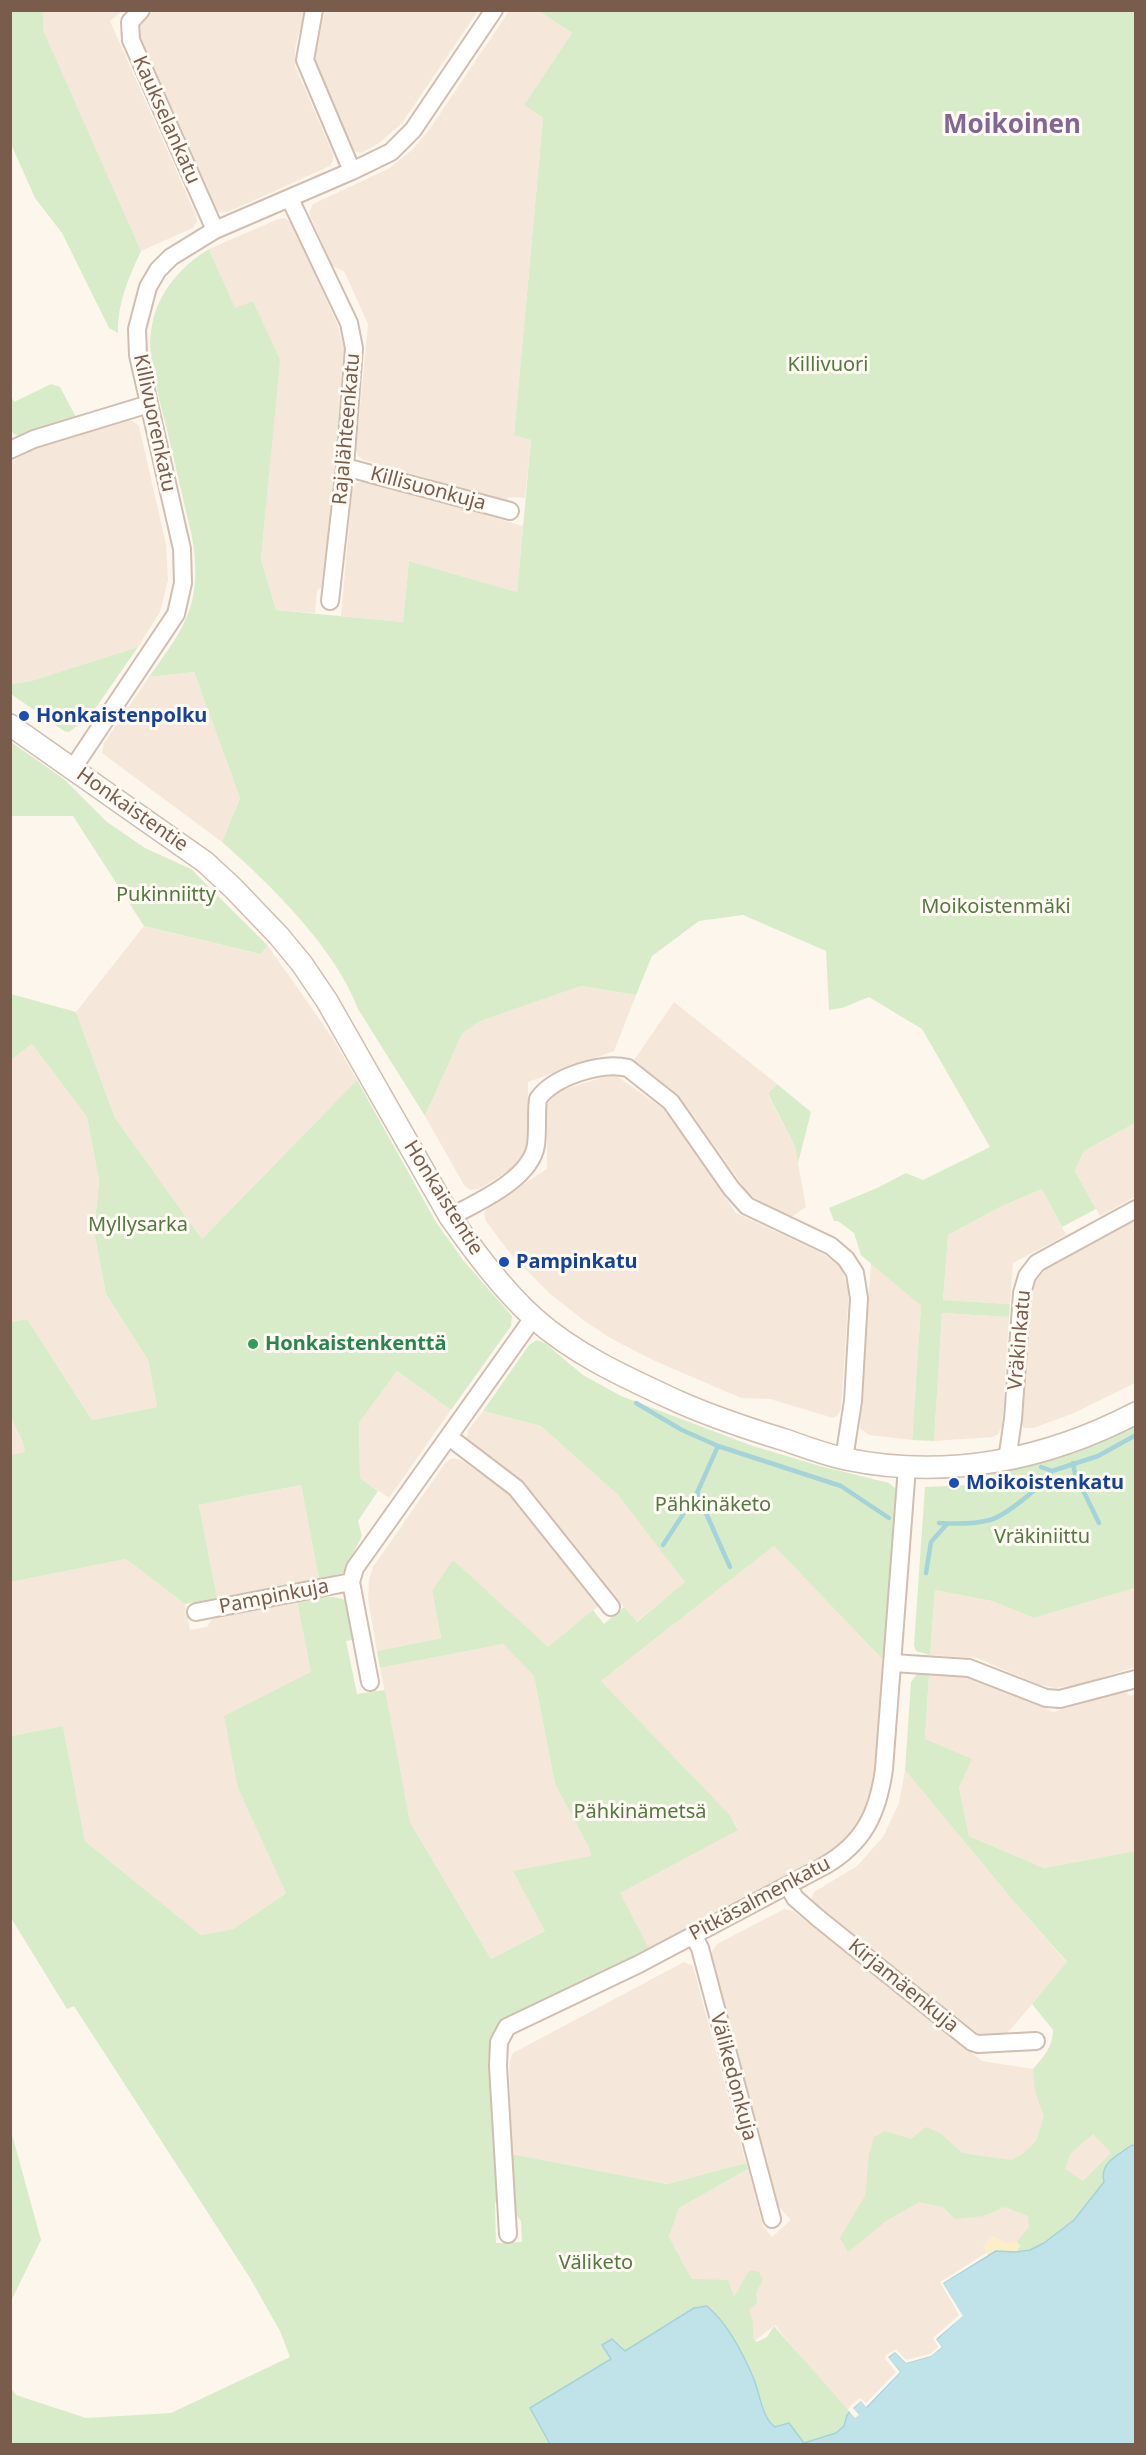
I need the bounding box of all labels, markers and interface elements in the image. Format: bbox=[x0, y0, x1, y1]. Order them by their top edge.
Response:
street label: Kaukselankatu bbox=[127, 52, 205, 188]
district label: Moikoinen bbox=[943, 110, 1081, 142]
street label: Killivuorenkatu bbox=[128, 352, 180, 494]
street label: Rajalähteenkatu bbox=[328, 352, 366, 506]
park label: Killivuori bbox=[787, 353, 869, 377]
street label: Killisuonkuja bbox=[367, 462, 489, 516]
place label: Honkaistenpolku bbox=[36, 704, 207, 728]
marker: Honkaistenpolku bbox=[17, 709, 31, 723]
street label: Honkaistentie bbox=[72, 763, 192, 857]
park label: Pukinniitty bbox=[116, 883, 216, 907]
park label: Moikoistenmäki bbox=[921, 895, 1071, 919]
street label: Honkaistentie bbox=[398, 1136, 488, 1260]
park label: Myllysarka bbox=[88, 1213, 188, 1237]
place label: Pampinkatu bbox=[516, 1250, 638, 1274]
marker: Pampinkatu bbox=[497, 1255, 511, 1269]
street label: Vräkinkatu bbox=[1004, 1289, 1036, 1391]
place label: Honkaistenkenttä bbox=[265, 1332, 446, 1356]
marker: Honkaistenkenttä bbox=[246, 1337, 260, 1351]
place label: Moikoistenkatu bbox=[966, 1471, 1124, 1495]
marker: Moikoistenkatu bbox=[947, 1476, 961, 1490]
park label: Pähkinäketo bbox=[655, 1493, 771, 1517]
park label: Vräkiniittu bbox=[994, 1525, 1090, 1549]
street label: Pampinkuja bbox=[217, 1575, 331, 1619]
park label: Pähkinämetsä bbox=[573, 1800, 707, 1824]
street label: Pitkäsalmenkatu bbox=[685, 1852, 835, 1946]
street label: Kirjamäenkuja bbox=[843, 1934, 963, 2038]
street label: Välikedonkuja bbox=[704, 2010, 762, 2144]
park label: Väliketo bbox=[559, 2251, 633, 2275]

